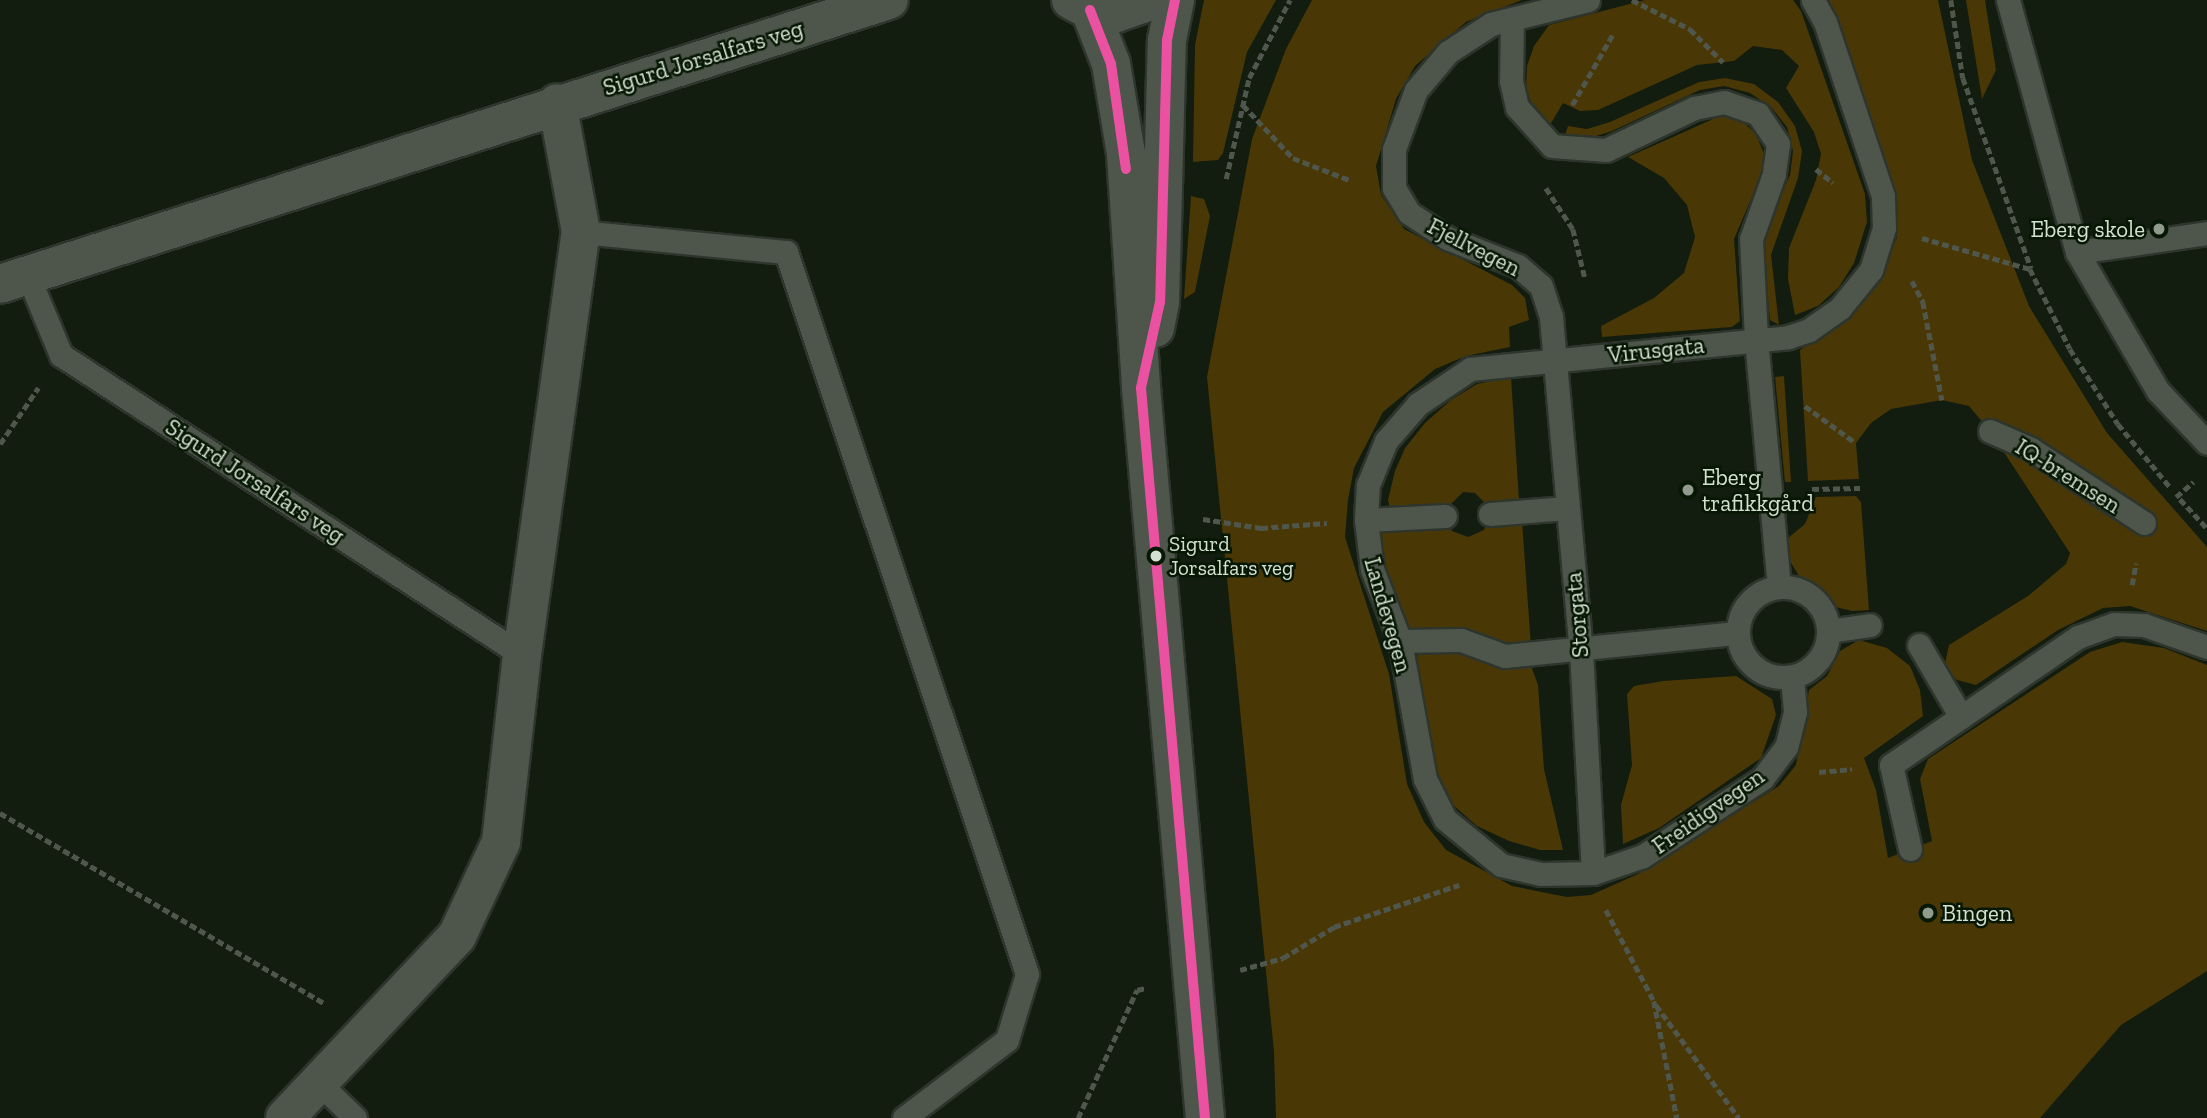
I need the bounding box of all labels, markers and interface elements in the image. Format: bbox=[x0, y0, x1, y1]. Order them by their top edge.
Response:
street label: Sigurd Jorsalfars veg bbox=[599, 14, 807, 102]
street label: Fjellvegen bbox=[1423, 212, 1525, 282]
place label: Eberg skole bbox=[2031, 215, 2145, 243]
marker: Eberg skole bbox=[2151, 221, 2167, 237]
street label: Virusgata bbox=[1606, 331, 1706, 369]
street label: Sigurd Jorsalfars veg bbox=[160, 413, 350, 549]
street label: IQ-bremsen bbox=[2010, 433, 2126, 519]
place label: Eberg trafikkgård bbox=[1702, 463, 1814, 517]
marker: Eberg trafikkgård bbox=[1680, 482, 1696, 498]
place label: Sigurd Jorsalfars veg bbox=[1169, 531, 1294, 581]
marker: Sigurd Jorsalfars veg bbox=[1149, 549, 1163, 563]
street label: Landevegen bbox=[1358, 554, 1418, 676]
street label: Storgata bbox=[1560, 571, 1594, 659]
street label: Freidigvegen bbox=[1647, 762, 1769, 860]
place label: Bingen bbox=[1942, 899, 2012, 927]
marker: Bingen bbox=[1920, 905, 1936, 921]

